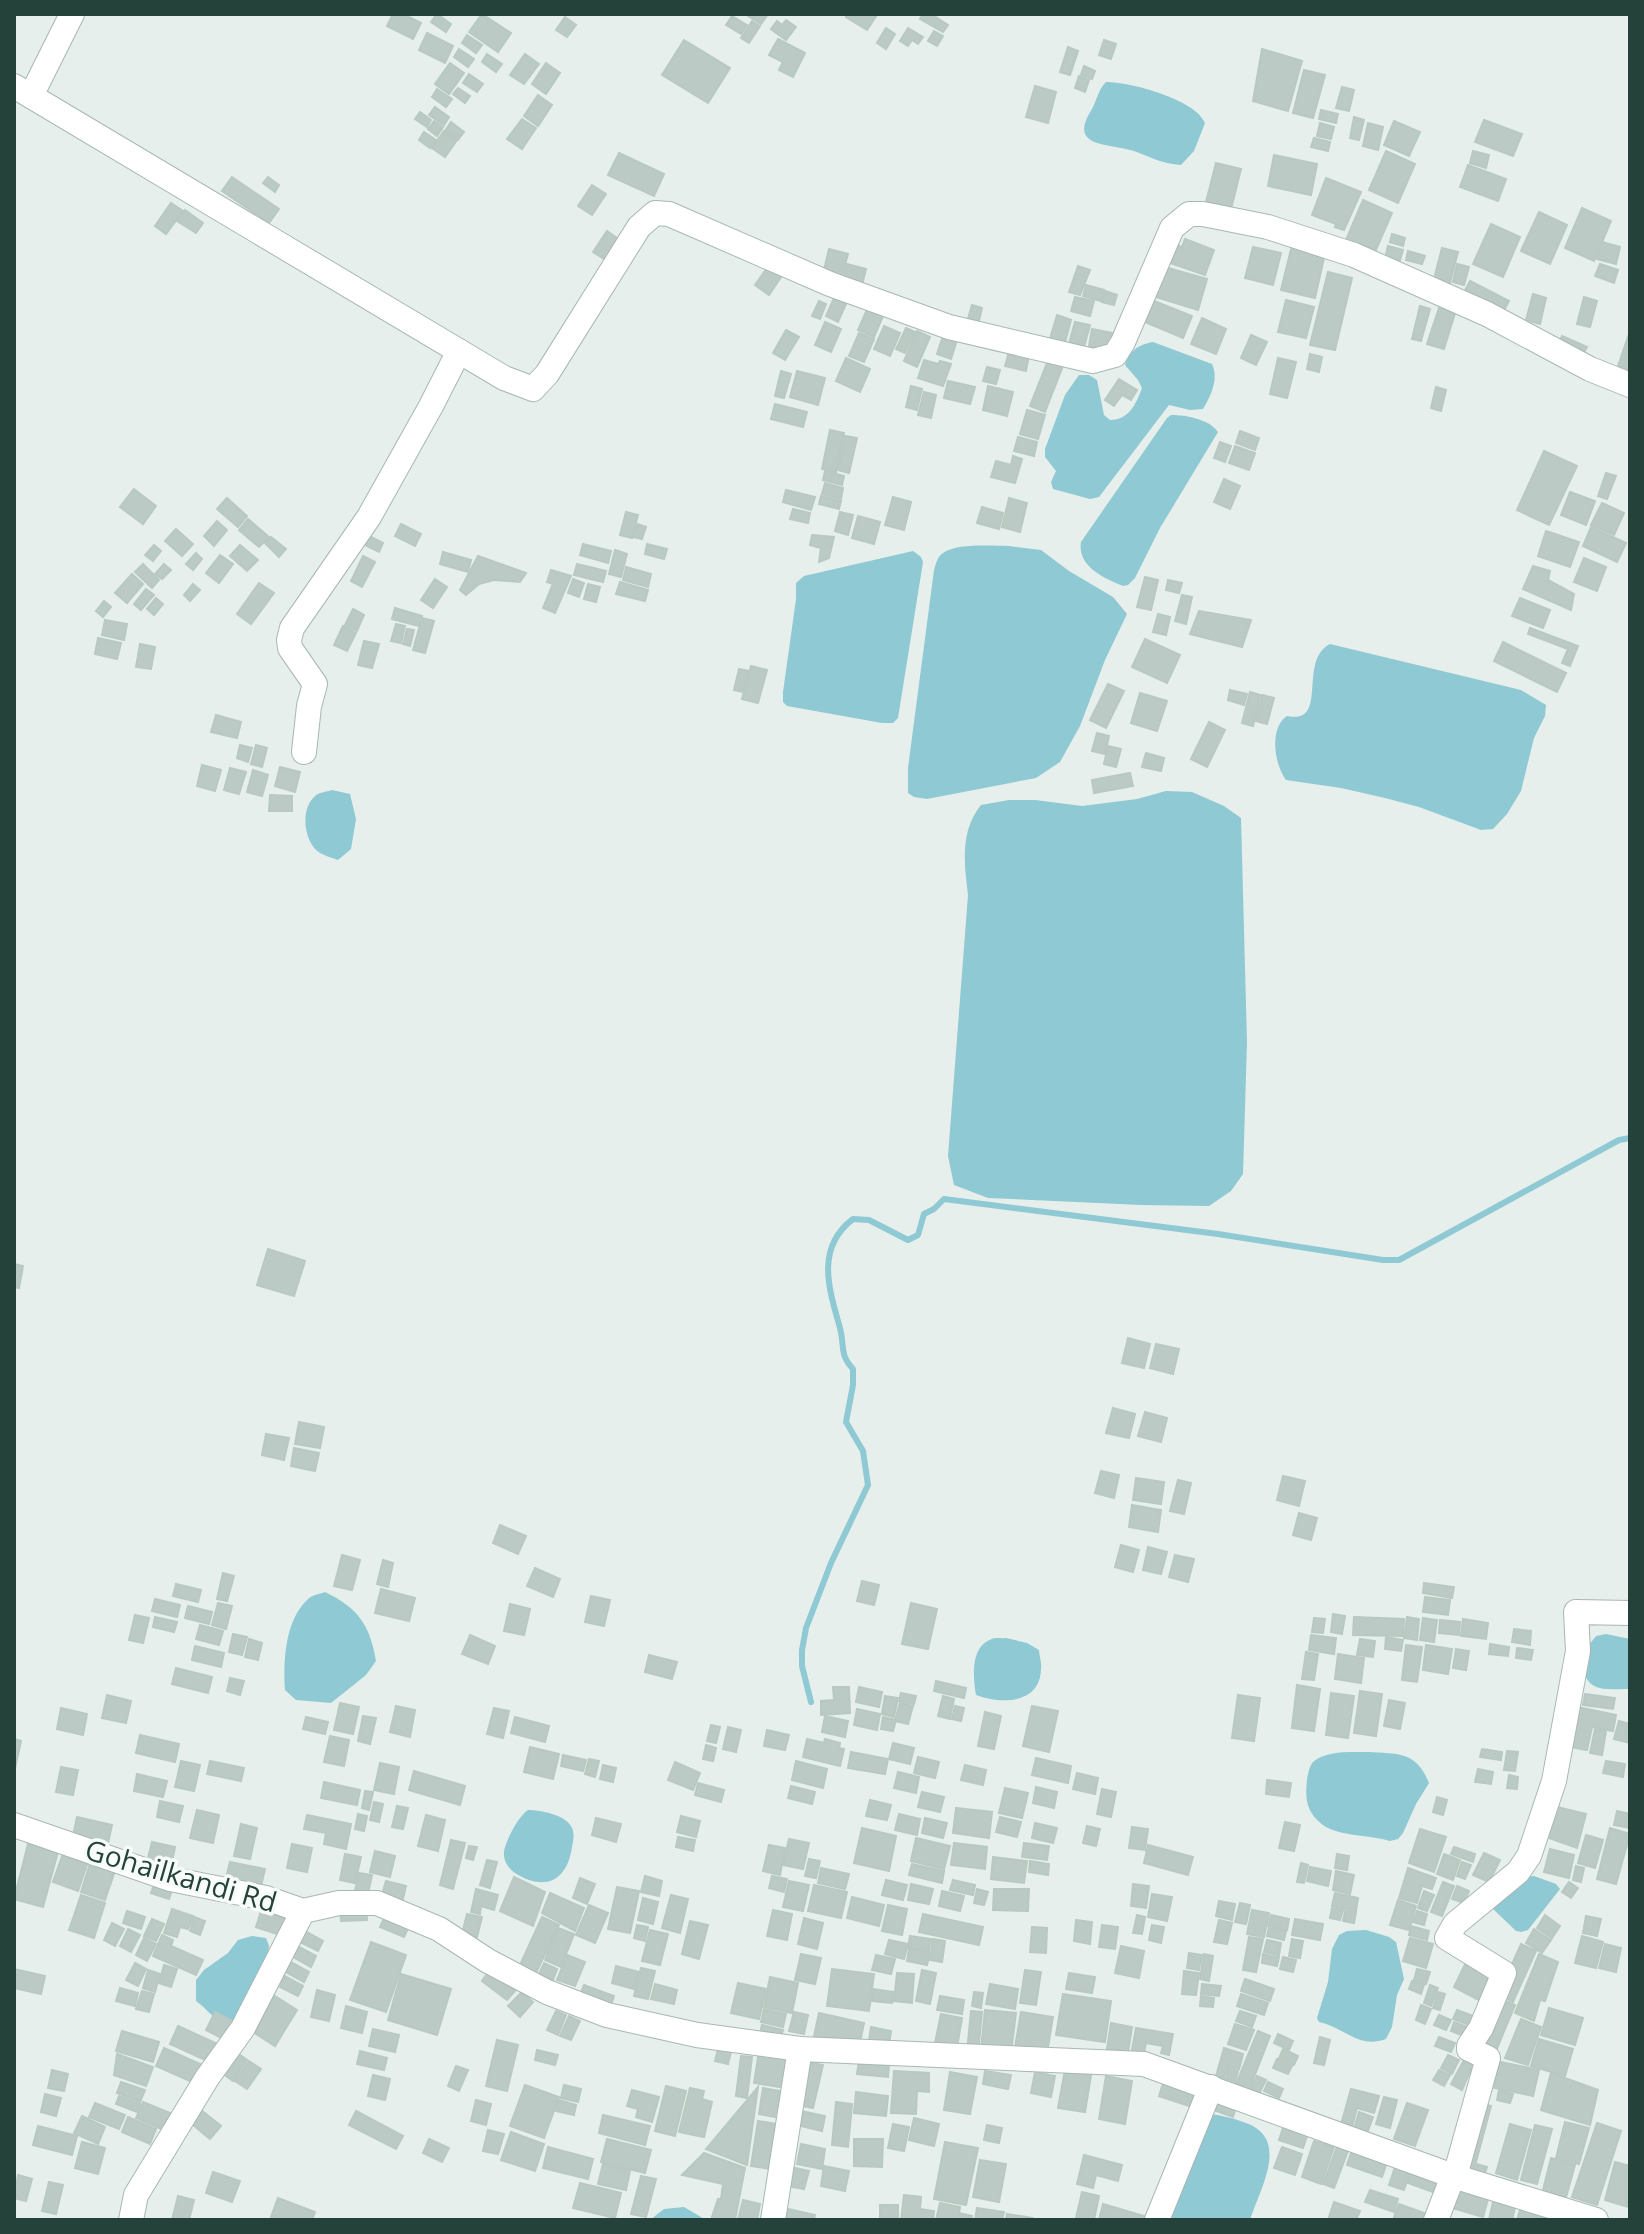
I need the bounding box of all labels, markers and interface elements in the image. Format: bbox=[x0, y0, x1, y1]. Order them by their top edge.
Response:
street label: Gohailkandi Rd bbox=[81, 1830, 281, 1921]

